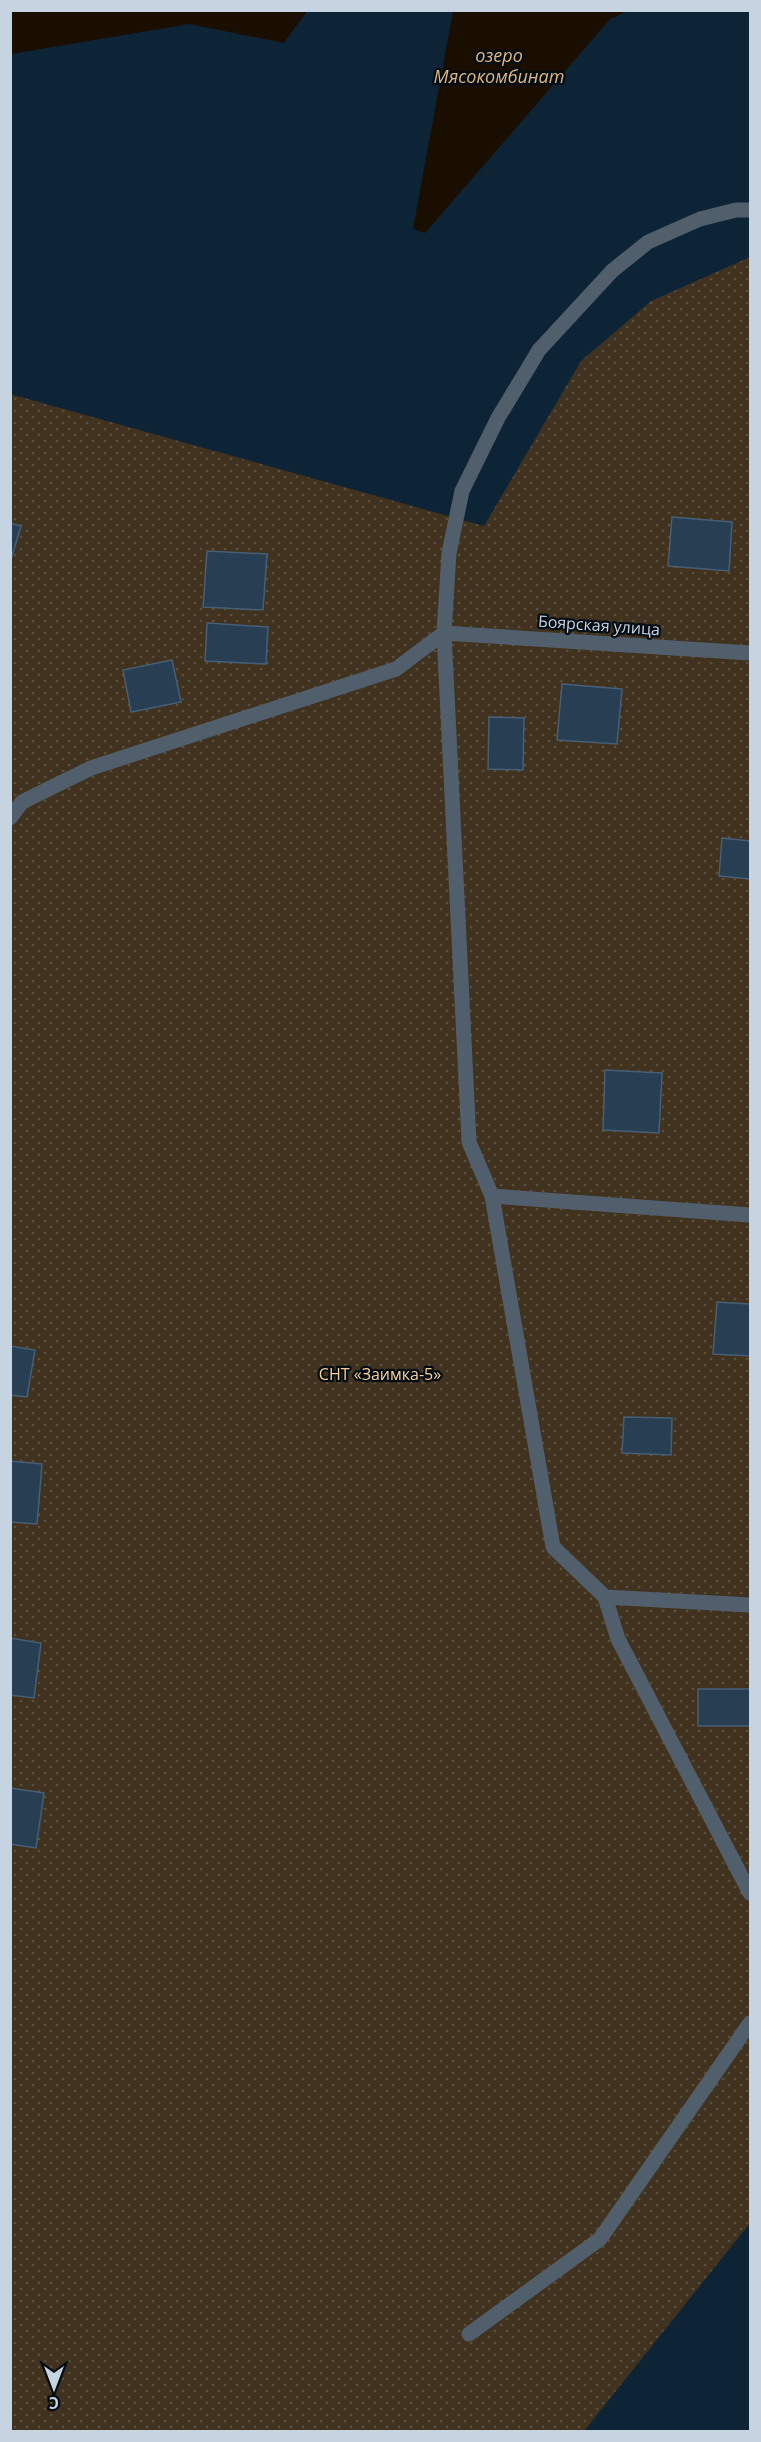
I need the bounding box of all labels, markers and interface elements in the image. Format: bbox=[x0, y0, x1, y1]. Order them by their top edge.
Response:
water label: озеро Мясокомбинат bbox=[434, 43, 564, 88]
street label: Боярская улица bbox=[537, 610, 661, 640]
park label: СНТ «Заимка-5» bbox=[319, 1363, 441, 1385]
north arrow bbox=[24, 2358, 84, 2418]
text: С bbox=[49, 2392, 59, 2414]

